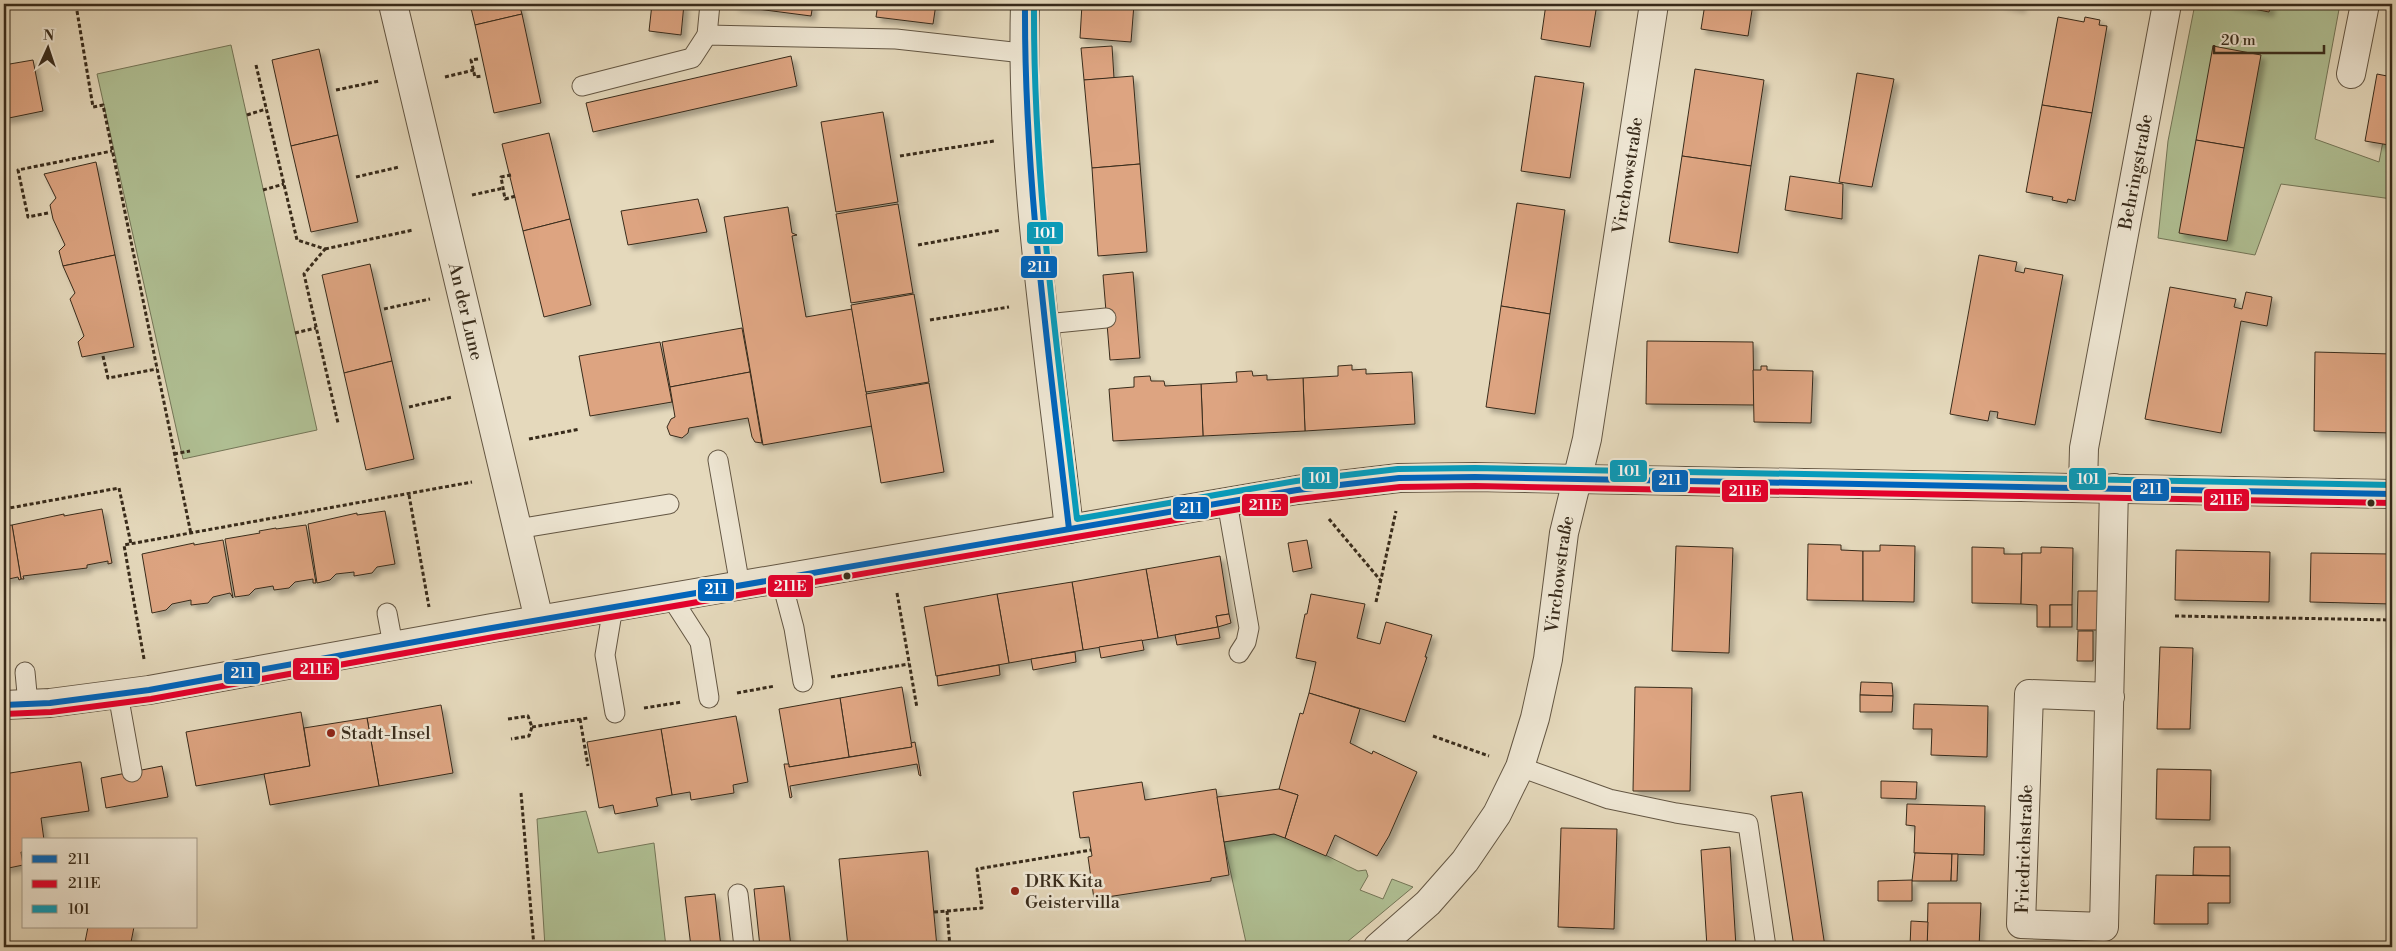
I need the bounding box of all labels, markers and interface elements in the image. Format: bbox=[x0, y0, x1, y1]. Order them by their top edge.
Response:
north arrow bbox=[22, 22, 72, 72]
scale bar bbox=[2214, 22, 2324, 54]
text: N bbox=[43, 27, 55, 45]
text: 20 m bbox=[2221, 31, 2256, 50]
street label: Behringstraße bbox=[2114, 112, 2158, 233]
street label: Virchowstraße bbox=[1608, 115, 1648, 236]
line badge: 101 bbox=[1026, 221, 1064, 245]
text: 101 bbox=[1034, 225, 1057, 243]
line badge: 211 bbox=[1020, 255, 1058, 279]
street label: An der Lune bbox=[442, 259, 488, 363]
text: 211 bbox=[1028, 259, 1051, 277]
line badge: 101 bbox=[1609, 459, 1648, 483]
text: 101 bbox=[1618, 463, 1641, 481]
line badge: 101 bbox=[1301, 466, 1339, 490]
line badge: 101 bbox=[2068, 467, 2107, 491]
line badge: 211 bbox=[1651, 469, 1689, 493]
text: 101 bbox=[1309, 470, 1332, 488]
text: 101 bbox=[2077, 471, 2100, 489]
text: 211 bbox=[1659, 472, 1682, 490]
line badge: 211 bbox=[2132, 478, 2170, 502]
line badge: 211E bbox=[1721, 479, 1769, 503]
text: 211 bbox=[2140, 481, 2163, 499]
text: 211E bbox=[1729, 483, 1762, 501]
line badge: 211E bbox=[2203, 488, 2250, 512]
text: 211E bbox=[2210, 492, 2243, 510]
line badge: 211E bbox=[1241, 493, 1289, 517]
line badge: 211 bbox=[1172, 496, 1210, 520]
text: 211E bbox=[1249, 497, 1282, 515]
unlabelled marker bbox=[2366, 498, 2376, 508]
text: 211 bbox=[1180, 500, 1203, 518]
street label: Virchowstraße bbox=[1540, 513, 1580, 635]
unlabelled marker bbox=[842, 571, 852, 581]
line badge: 211E bbox=[767, 574, 814, 598]
line badge: 211 bbox=[697, 578, 735, 602]
text: 211E bbox=[774, 578, 807, 596]
text: 211 bbox=[705, 581, 728, 599]
line badge: 211E bbox=[292, 657, 340, 681]
line badge: 211 bbox=[223, 661, 261, 685]
text: 211E bbox=[300, 661, 333, 679]
text: 211 bbox=[231, 665, 254, 683]
place label: Stadt-Insel bbox=[341, 722, 431, 745]
marker: Stadt-Insel bbox=[325, 727, 337, 739]
street label: Friedrichstraße bbox=[2011, 784, 2038, 914]
legend bbox=[22, 838, 198, 928]
text: 211 bbox=[68, 850, 91, 869]
place label: DRK Kita Geistervilla bbox=[1025, 870, 1121, 914]
text: 211E bbox=[68, 874, 101, 893]
marker: DRK Kita Geistervilla bbox=[1009, 885, 1021, 897]
text: 101 bbox=[68, 900, 90, 919]

